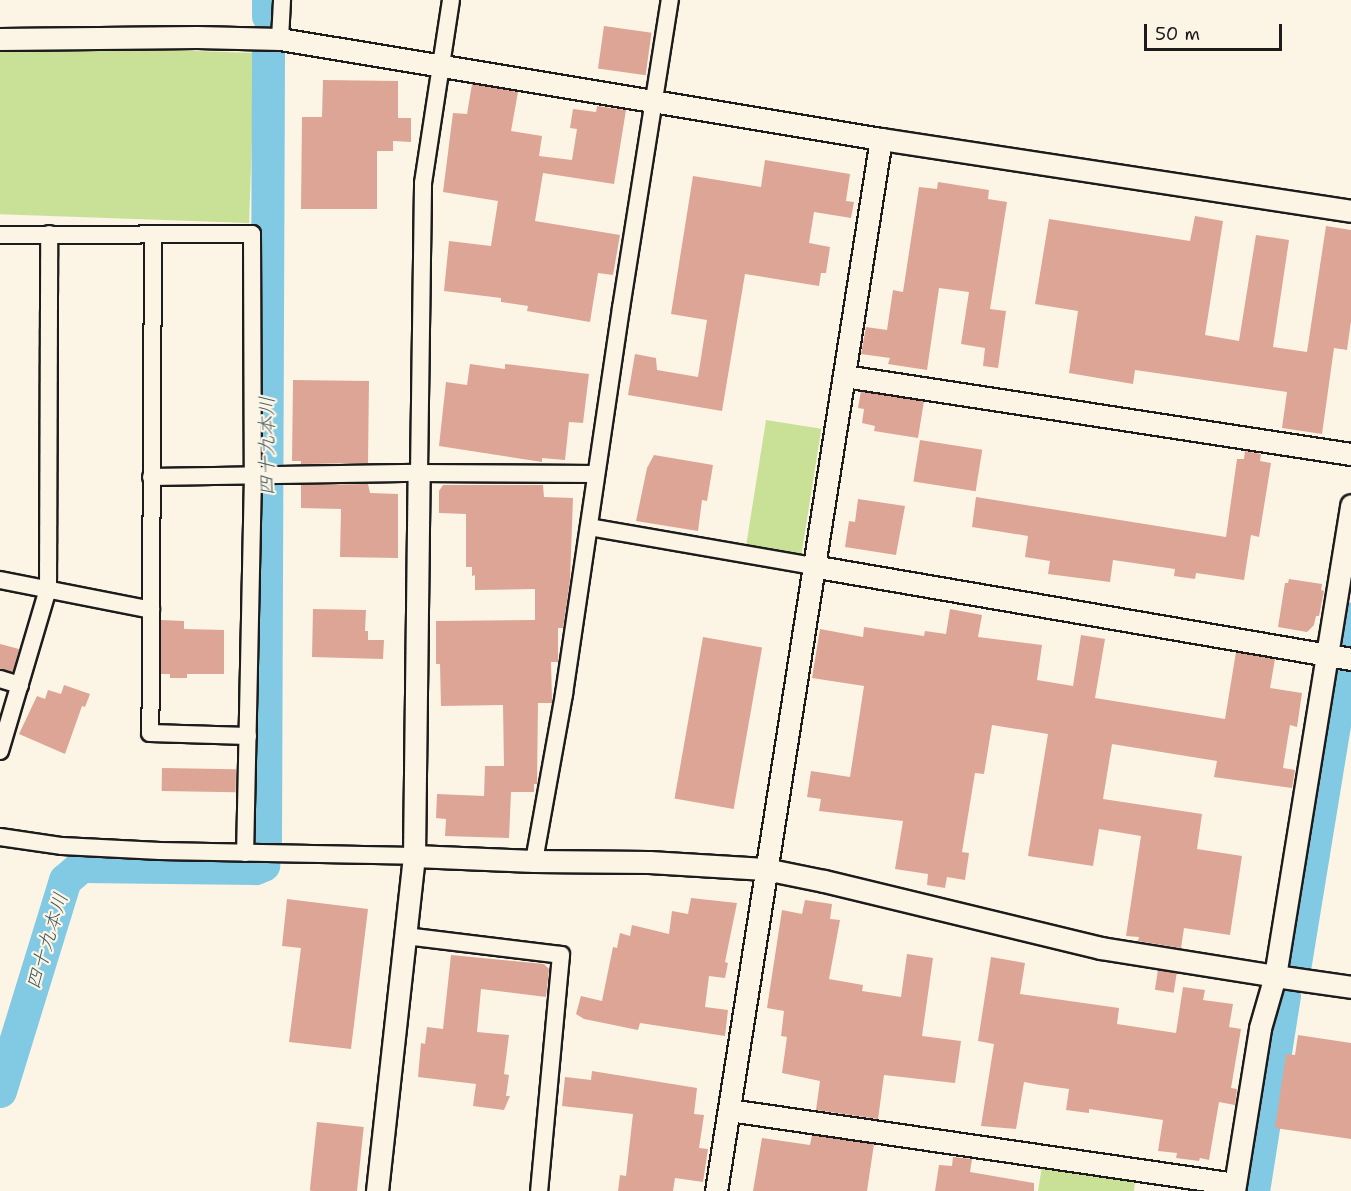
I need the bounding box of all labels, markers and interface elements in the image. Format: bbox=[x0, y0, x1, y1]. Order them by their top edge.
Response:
scale bar bbox=[1147, 12, 1285, 50]
text: 50 m bbox=[1155, 22, 1200, 46]
water label: 四十九本川 bbox=[255, 396, 279, 496]
water label: 四十九本川 bbox=[21, 890, 73, 992]

